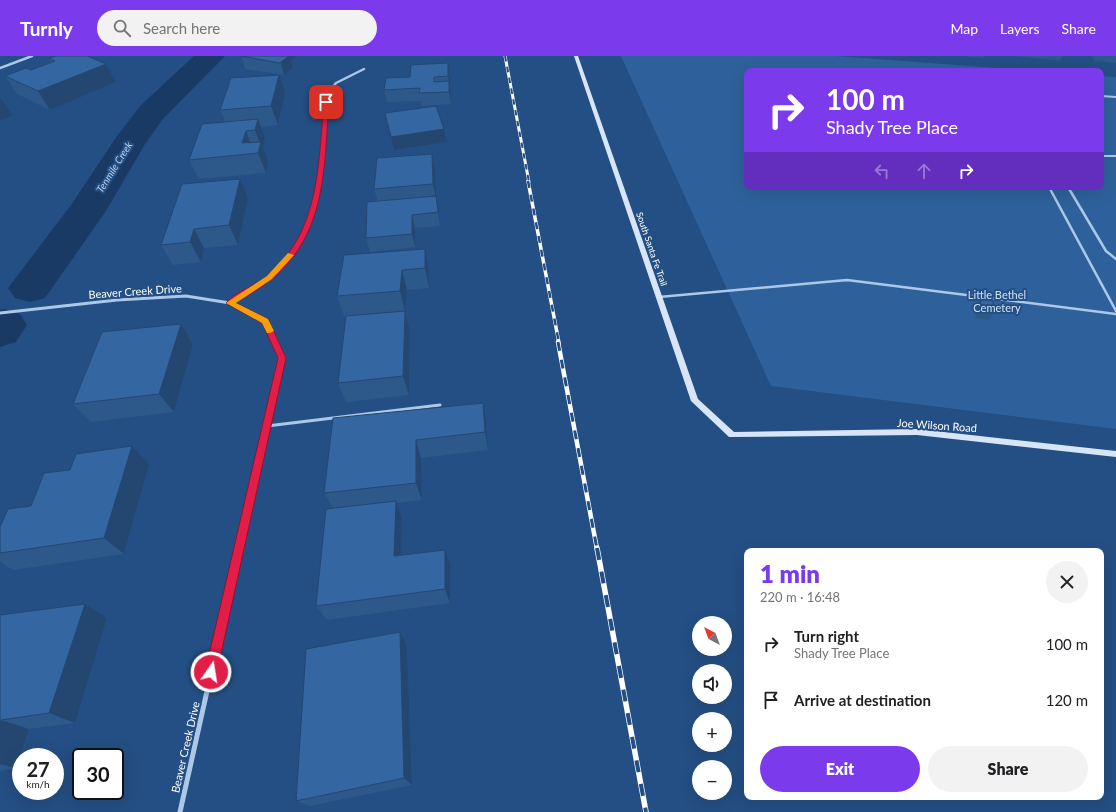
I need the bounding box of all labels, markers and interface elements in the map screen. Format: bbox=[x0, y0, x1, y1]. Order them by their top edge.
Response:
search box bbox=[97, 10, 377, 46]
text: Turnly bbox=[20, 17, 73, 40]
icon: search bbox=[111, 17, 133, 39]
text: Search here bbox=[143, 19, 220, 37]
text: Map bbox=[950, 20, 978, 37]
text: Layers bbox=[1000, 20, 1040, 37]
text: Share bbox=[1062, 20, 1096, 37]
text: 100 m bbox=[826, 82, 905, 116]
icon: right bbox=[760, 84, 812, 136]
pin bbox=[309, 85, 343, 119]
icon: arrive bbox=[315, 91, 337, 113]
text: Shady Tree Place bbox=[826, 116, 958, 138]
water label: Tenmile Creek bbox=[94, 139, 135, 195]
icon: left bbox=[871, 160, 893, 182]
icon: ahead bbox=[913, 160, 935, 182]
icon: right bbox=[955, 160, 977, 182]
street label: South Santa Fe Trail bbox=[634, 211, 670, 287]
street label: Beaver Creek Drive bbox=[88, 281, 182, 301]
park label: Little Bethel Cemetery bbox=[968, 288, 1026, 314]
street label: Joe Wilson Road bbox=[897, 416, 977, 434]
text: 1 min bbox=[760, 559, 820, 588]
button: close bbox=[1046, 561, 1088, 603]
text: 220 m · 16:48 bbox=[760, 589, 840, 605]
north arrow bbox=[692, 616, 732, 656]
map controls bbox=[692, 616, 732, 800]
text: Turn right bbox=[794, 627, 859, 645]
icon: right bbox=[760, 633, 782, 655]
text: 100 m bbox=[1046, 635, 1088, 653]
text: Shady Tree Place bbox=[794, 645, 889, 661]
position arrow bbox=[190, 651, 232, 693]
button: sound bbox=[692, 664, 732, 704]
icon: arrive bbox=[760, 689, 782, 711]
text: Arrive at destination bbox=[794, 691, 931, 709]
text: 120 m bbox=[1046, 691, 1088, 709]
street label: Beaver Creek Drive bbox=[168, 700, 202, 794]
button: + bbox=[692, 712, 732, 752]
button: Exit bbox=[760, 746, 920, 792]
button: Share bbox=[928, 746, 1088, 792]
speed limit sign: 30 bbox=[72, 748, 124, 800]
text: 27 bbox=[26, 757, 50, 781]
button: − bbox=[692, 760, 732, 800]
text: km/h bbox=[26, 778, 50, 790]

